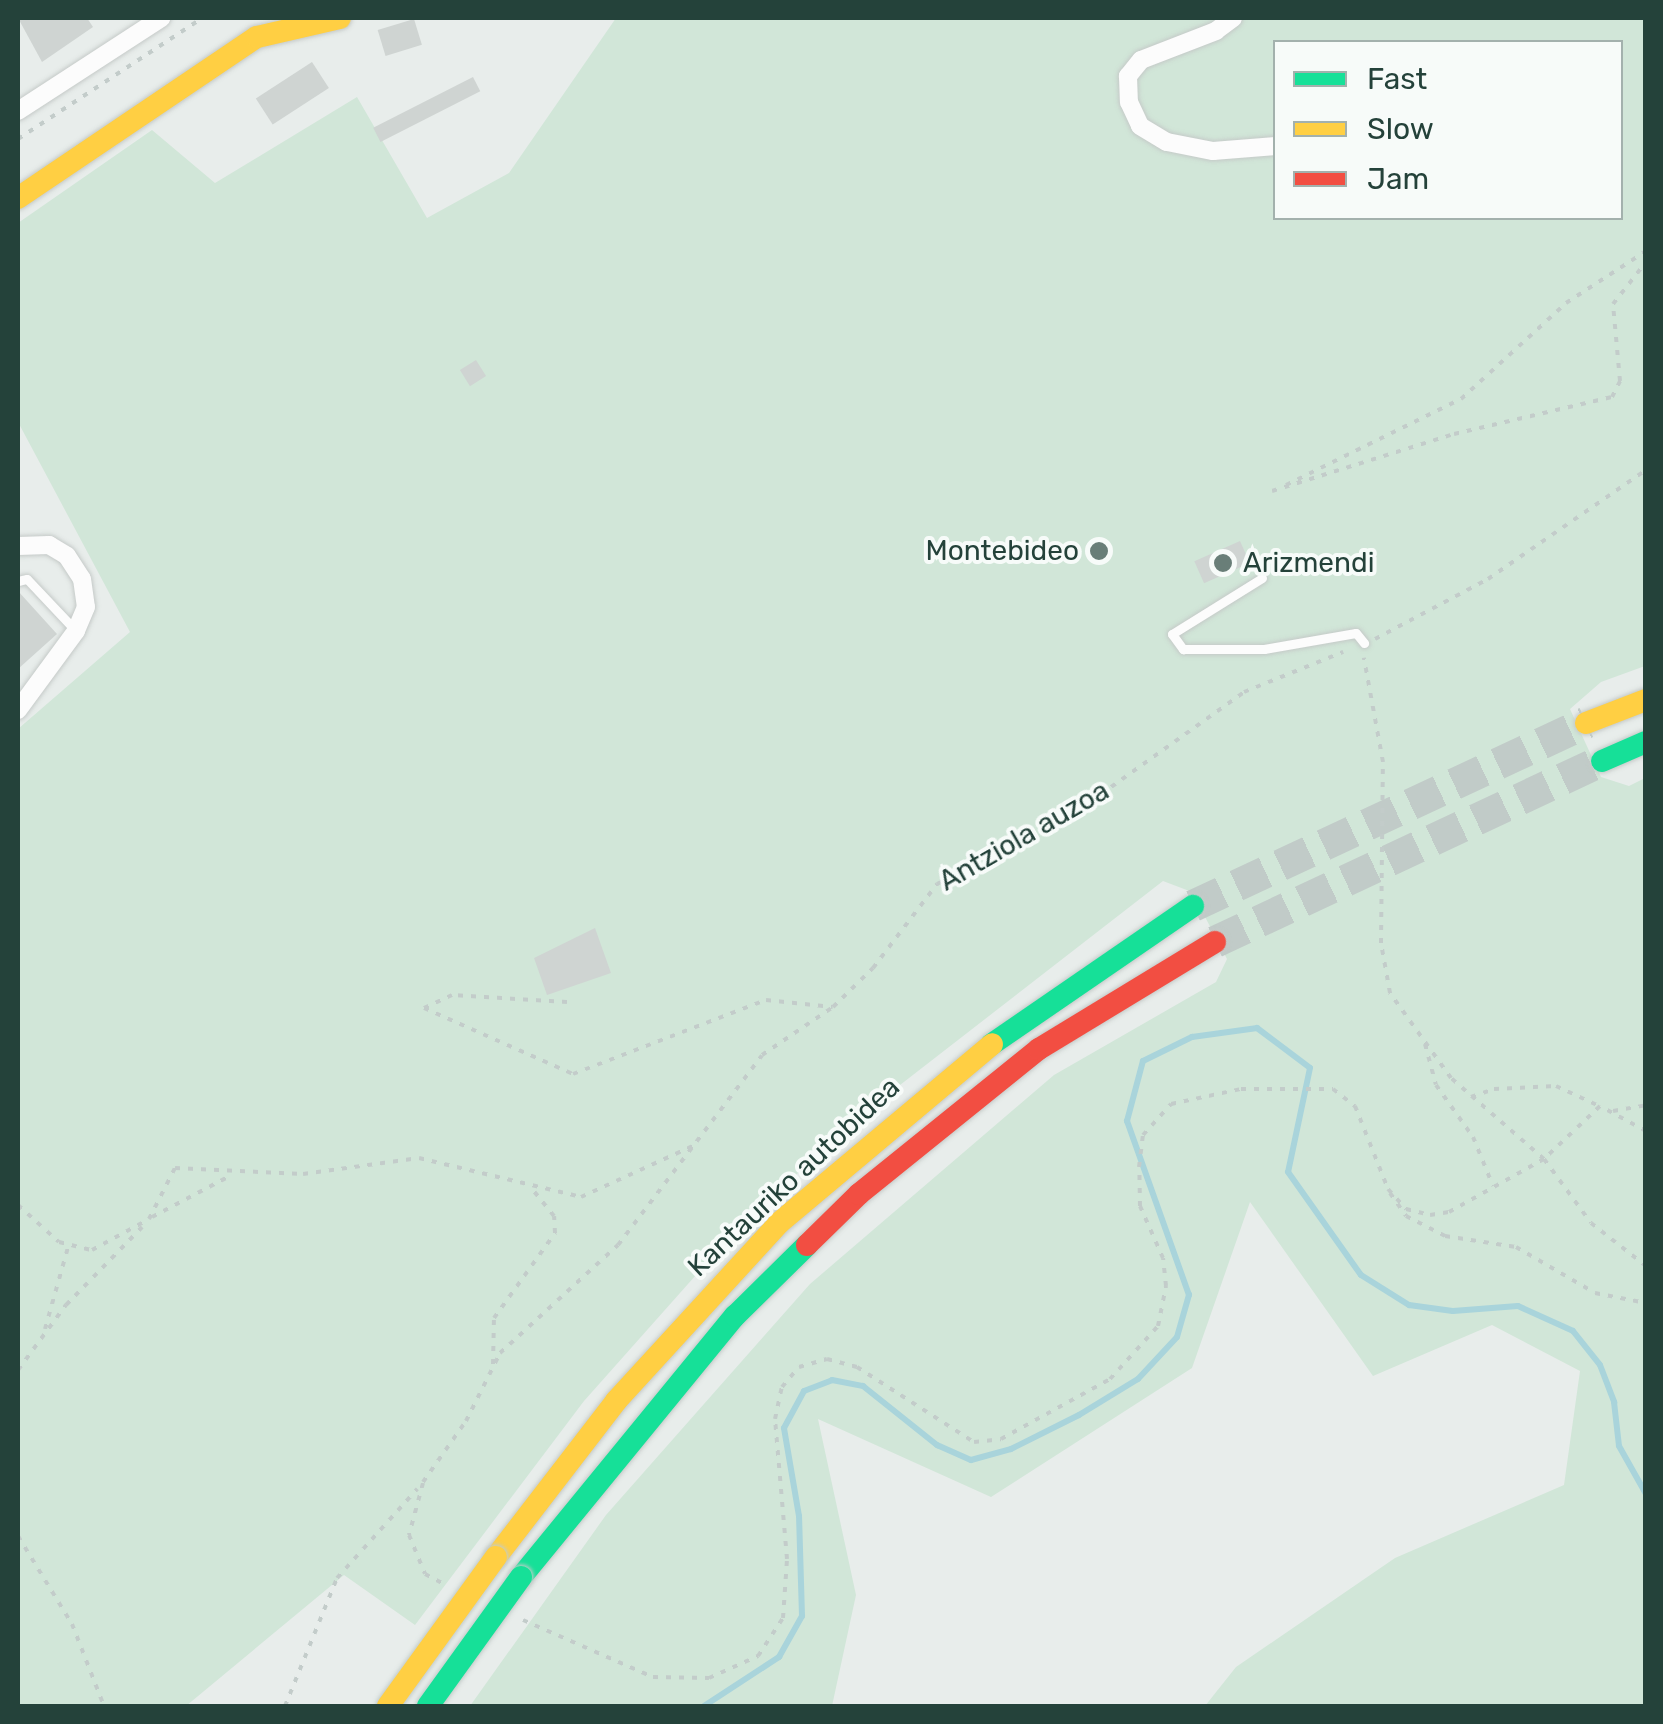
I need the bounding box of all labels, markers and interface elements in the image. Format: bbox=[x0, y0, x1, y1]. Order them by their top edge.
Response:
legend bbox=[1273, 40, 1623, 220]
text: Fast bbox=[1367, 61, 1427, 97]
text: Slow bbox=[1367, 111, 1434, 147]
text: Jam bbox=[1367, 161, 1429, 197]
place label: Montebideo bbox=[925, 534, 1079, 568]
marker: Montebideo bbox=[1088, 540, 1110, 562]
place label: Arizmendi bbox=[1243, 546, 1374, 580]
marker: Arizmendi bbox=[1212, 552, 1234, 574]
street label: Antziola auzoa bbox=[933, 774, 1115, 898]
street label: Kantauriko autobidea bbox=[681, 1070, 907, 1284]

